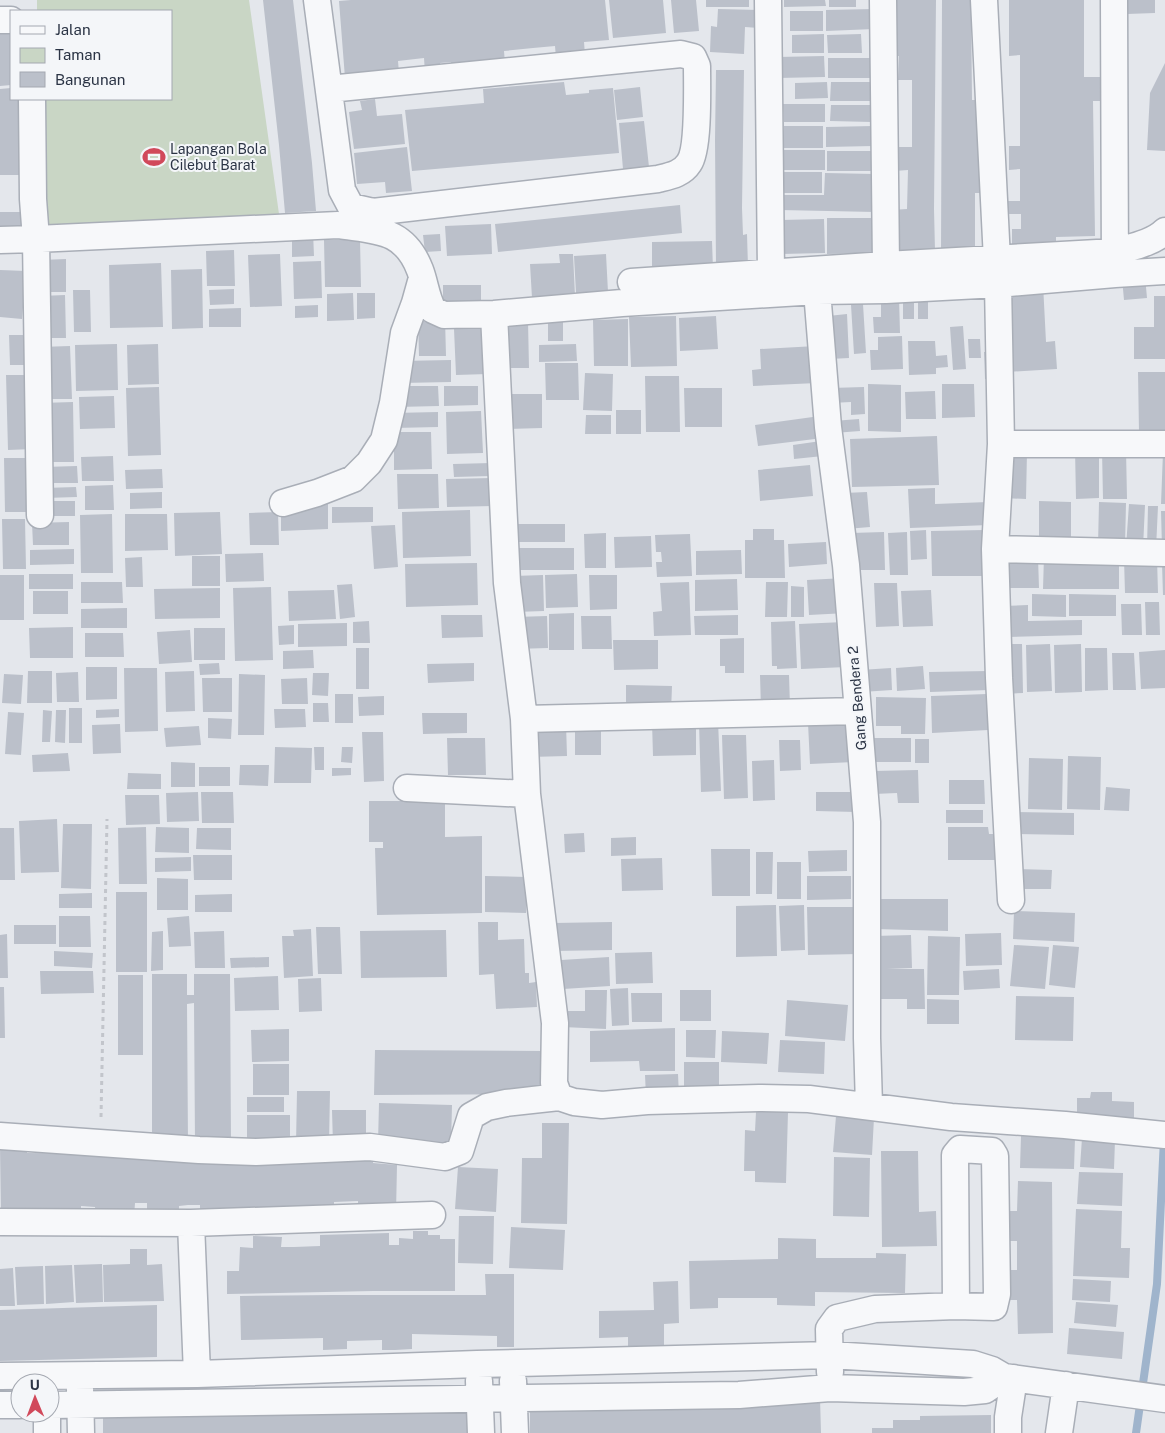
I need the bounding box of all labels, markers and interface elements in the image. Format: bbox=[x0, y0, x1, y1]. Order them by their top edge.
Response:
legend bbox=[10, 10, 172, 100]
text: Jalan bbox=[55, 21, 91, 38]
text: Taman bbox=[55, 46, 101, 63]
text: Bangunan bbox=[55, 71, 126, 88]
place label: Lapangan Bola Cilebut Barat bbox=[170, 141, 267, 173]
sports icon: Lapangan Bola Cilebut Barat bbox=[141, 144, 167, 170]
street label: Gang Bendera 2 bbox=[844, 645, 870, 751]
north arrow bbox=[10, 1373, 60, 1423]
text: U bbox=[30, 1377, 40, 1393]

